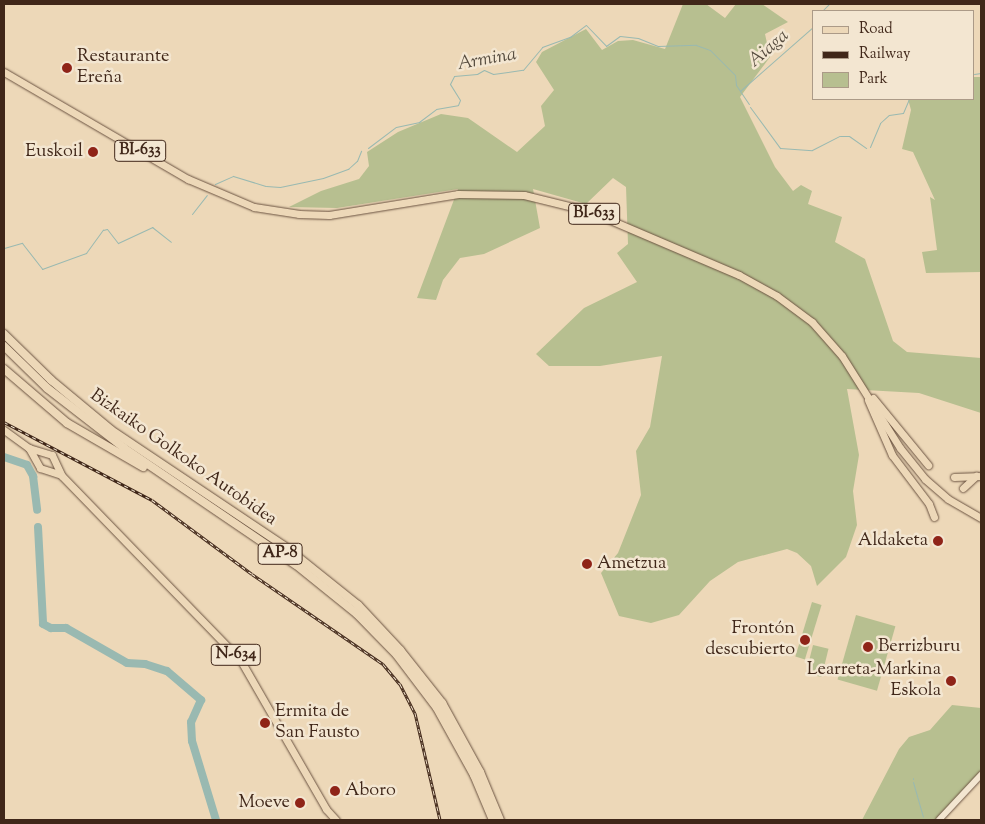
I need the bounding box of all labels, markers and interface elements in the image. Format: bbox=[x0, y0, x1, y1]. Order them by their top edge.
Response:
legend bbox=[812, 10, 975, 100]
text: Road bbox=[859, 19, 893, 40]
water label: Aiaga bbox=[744, 25, 794, 73]
water label: Armina bbox=[456, 44, 518, 76]
text: Railway bbox=[859, 44, 910, 65]
place label: Restaurante Ereña bbox=[77, 47, 169, 90]
marker: Restaurante Ereña bbox=[61, 62, 73, 74]
text: Park bbox=[859, 69, 888, 90]
road number: BI-633 bbox=[114, 138, 166, 164]
place label: Euskoil bbox=[25, 141, 83, 163]
marker: Euskoil bbox=[87, 146, 99, 158]
road number: BI-633 bbox=[568, 200, 620, 228]
street label: Bizkaiko Golkoko Autobidea bbox=[85, 385, 281, 531]
place label: Aldaketa bbox=[858, 530, 928, 552]
marker: Aldaketa bbox=[932, 535, 944, 547]
road number: AP-8 bbox=[258, 540, 302, 568]
place label: Ametzua bbox=[597, 553, 666, 575]
marker: Ametzua bbox=[581, 558, 593, 570]
place label: Frontón descubierto bbox=[705, 619, 795, 662]
marker: Frontón descubierto bbox=[799, 634, 811, 646]
place label: Berrizburu bbox=[878, 636, 960, 658]
marker: Berrizburu bbox=[862, 641, 874, 653]
road number: N-634 bbox=[210, 642, 262, 668]
place label: Learreta-Markina Eskola bbox=[807, 660, 941, 702]
marker: Learreta-Markina Eskola bbox=[945, 675, 957, 687]
place label: Ermita de San Fausto bbox=[275, 702, 360, 744]
marker: Ermita de San Fausto bbox=[259, 717, 271, 729]
place label: Aboro bbox=[345, 780, 396, 802]
marker: Aboro bbox=[329, 785, 341, 797]
place label: Moeve bbox=[238, 792, 290, 814]
marker: Moeve bbox=[294, 797, 306, 809]

